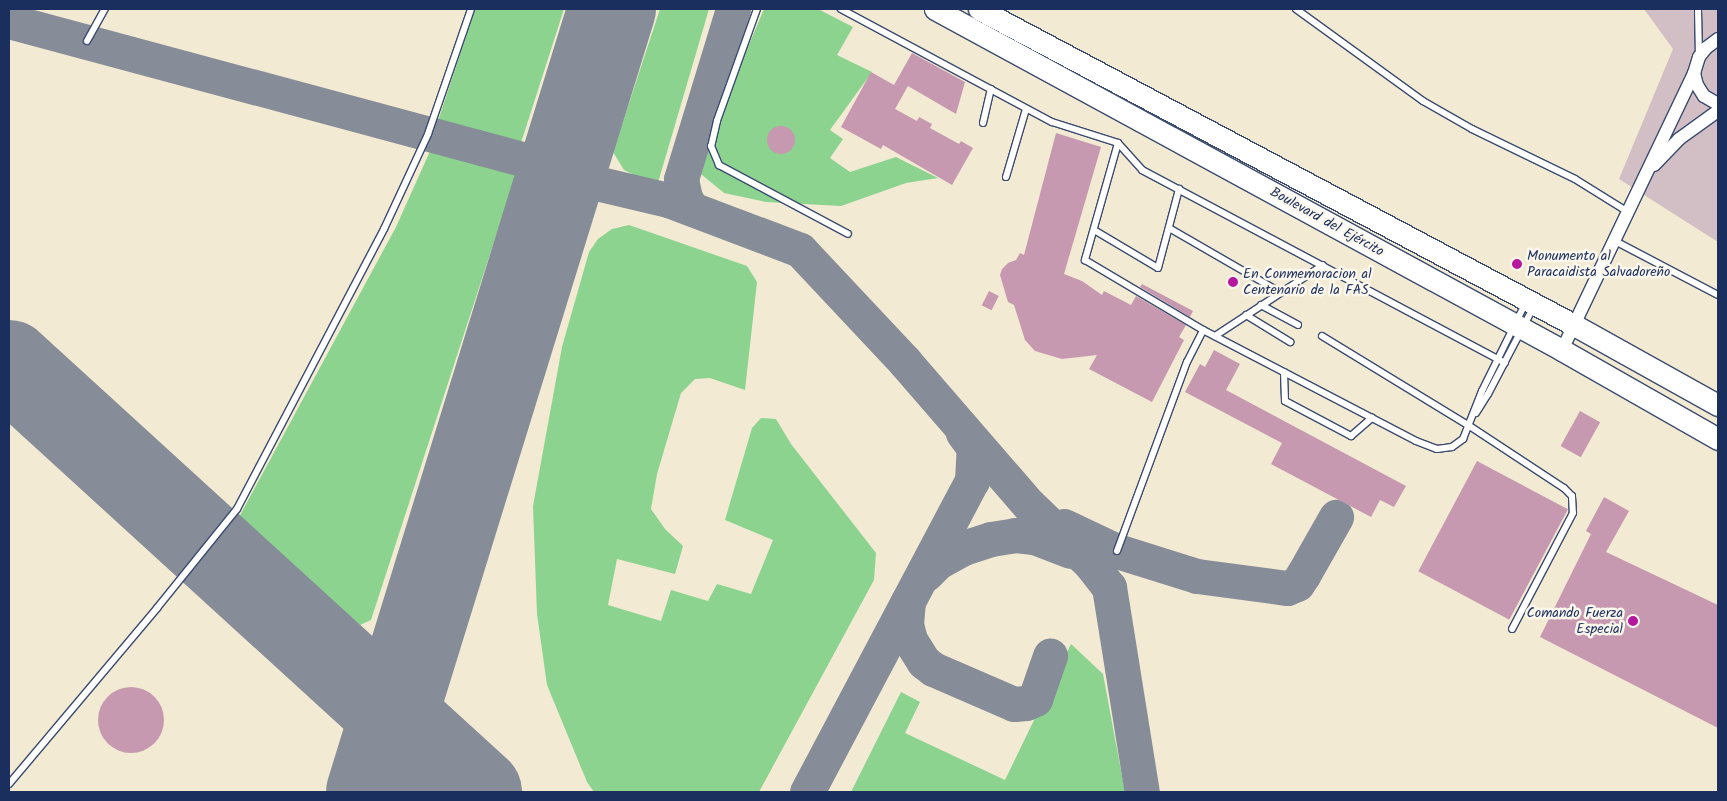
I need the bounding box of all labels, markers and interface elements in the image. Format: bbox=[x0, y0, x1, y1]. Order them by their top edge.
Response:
street label: Boulevard del Ejército bbox=[1267, 184, 1387, 260]
place label: Monumento al Paracaidista Salvadoreño bbox=[1527, 248, 1670, 280]
marker: Monumento al Paracaidista Salvadoreño bbox=[1511, 258, 1523, 270]
place label: En Conmemoracion al Centenario de la FAS bbox=[1243, 266, 1372, 298]
marker: En Conmemoracion al Centenario de la FAS bbox=[1227, 276, 1239, 288]
place label: Comando Fuerza Especial bbox=[1526, 605, 1623, 638]
marker: Comando Fuerza Especial bbox=[1627, 615, 1639, 627]

